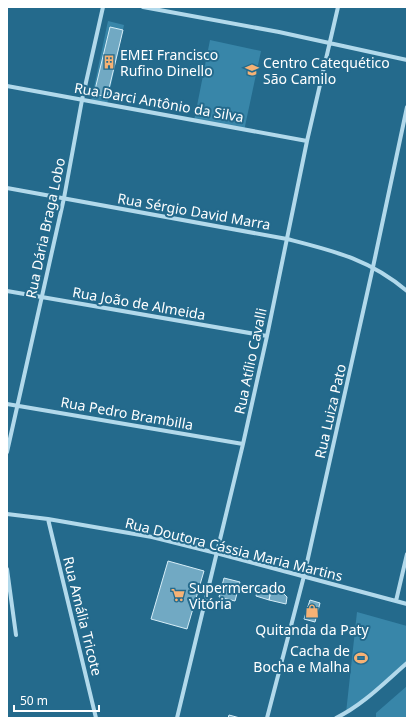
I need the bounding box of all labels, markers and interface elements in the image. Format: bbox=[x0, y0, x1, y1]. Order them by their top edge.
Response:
place label: EMEI Francisco Rufino Dinello bbox=[120, 45, 218, 80]
place label: Centro Catequético São Camilo bbox=[263, 53, 390, 88]
building icon: EMEI Francisco Rufino Dinello bbox=[101, 54, 117, 70]
school or university icon: Centro Catequético São Camilo bbox=[244, 62, 260, 78]
street label: Rua Darci Antônio da Silva bbox=[73, 78, 245, 126]
street label: Rua Dária Braga Lobo bbox=[21, 156, 69, 300]
street label: Rua Sérgio David Marra bbox=[116, 188, 272, 234]
street label: Rua João de Almeida bbox=[71, 282, 207, 324]
street label: Rua Atílio Cavalli bbox=[229, 306, 271, 416]
street label: Rua Luiza Pato bbox=[310, 362, 350, 460]
street label: Rua Pedro Brambilla bbox=[59, 392, 195, 434]
street label: Rua Doutora Cássia Maria Martins bbox=[123, 513, 345, 585]
street label: Rua Amália Tricote bbox=[59, 554, 107, 678]
place label: Supermercado Vitória bbox=[189, 578, 286, 613]
supermarket icon: Supermercado Vitória bbox=[170, 587, 186, 603]
shop icon: Quitanda da Paty bbox=[304, 603, 320, 619]
place label: Quitanda da Paty bbox=[255, 620, 370, 639]
place label: Cacha de Bocha e Malha bbox=[253, 641, 350, 676]
sports icon: Cacha de Bocha e Malha bbox=[353, 650, 369, 666]
scale bar bbox=[14, 687, 99, 713]
text: 50 m bbox=[20, 692, 48, 709]

